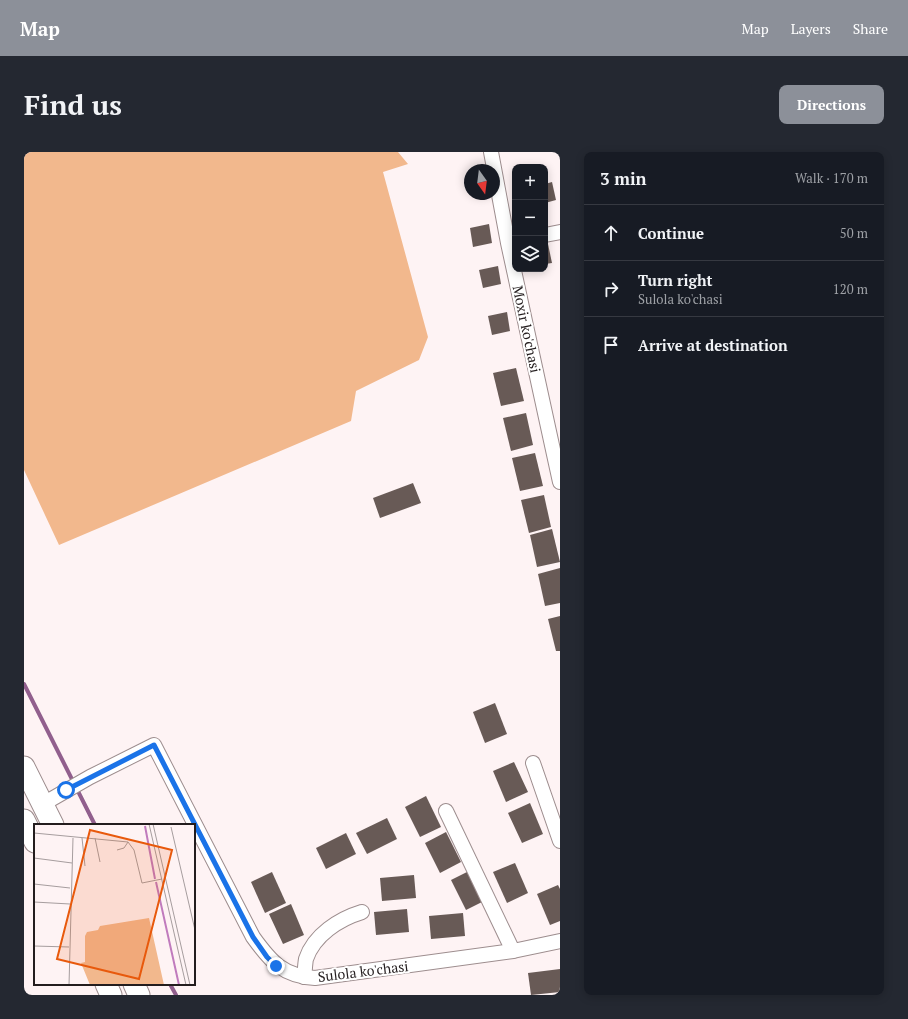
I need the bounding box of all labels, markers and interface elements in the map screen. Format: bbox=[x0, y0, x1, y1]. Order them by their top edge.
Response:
text: Map bbox=[20, 16, 60, 41]
text: Map bbox=[742, 19, 769, 38]
text: Layers bbox=[791, 19, 831, 38]
text: Share bbox=[853, 19, 888, 38]
button: Directions bbox=[779, 85, 884, 124]
text: Find us bbox=[24, 86, 122, 123]
north arrow bbox=[464, 164, 500, 200]
map controls bbox=[512, 164, 548, 272]
button: + bbox=[512, 164, 548, 200]
text: 3 min bbox=[600, 167, 647, 190]
text: Walk · 170 m bbox=[795, 169, 868, 187]
button: − bbox=[512, 200, 548, 236]
icon: ahead bbox=[600, 222, 622, 244]
text: Continue bbox=[638, 223, 704, 243]
text: 50 m bbox=[840, 224, 868, 242]
button: layers bbox=[512, 236, 548, 272]
text: Turn right bbox=[638, 270, 713, 290]
icon: right bbox=[600, 278, 622, 300]
text: 120 m bbox=[833, 280, 868, 298]
street label: Moxir ko'chasi bbox=[508, 284, 546, 374]
text: Sulola ko'chasi bbox=[638, 290, 723, 308]
icon: arrive bbox=[600, 334, 622, 356]
text: Arrive at destination bbox=[638, 335, 788, 355]
route start bbox=[57, 781, 75, 799]
inset map bbox=[34, 824, 195, 985]
street label: Sulola ko'chasi bbox=[317, 956, 409, 986]
route end bbox=[267, 957, 285, 975]

